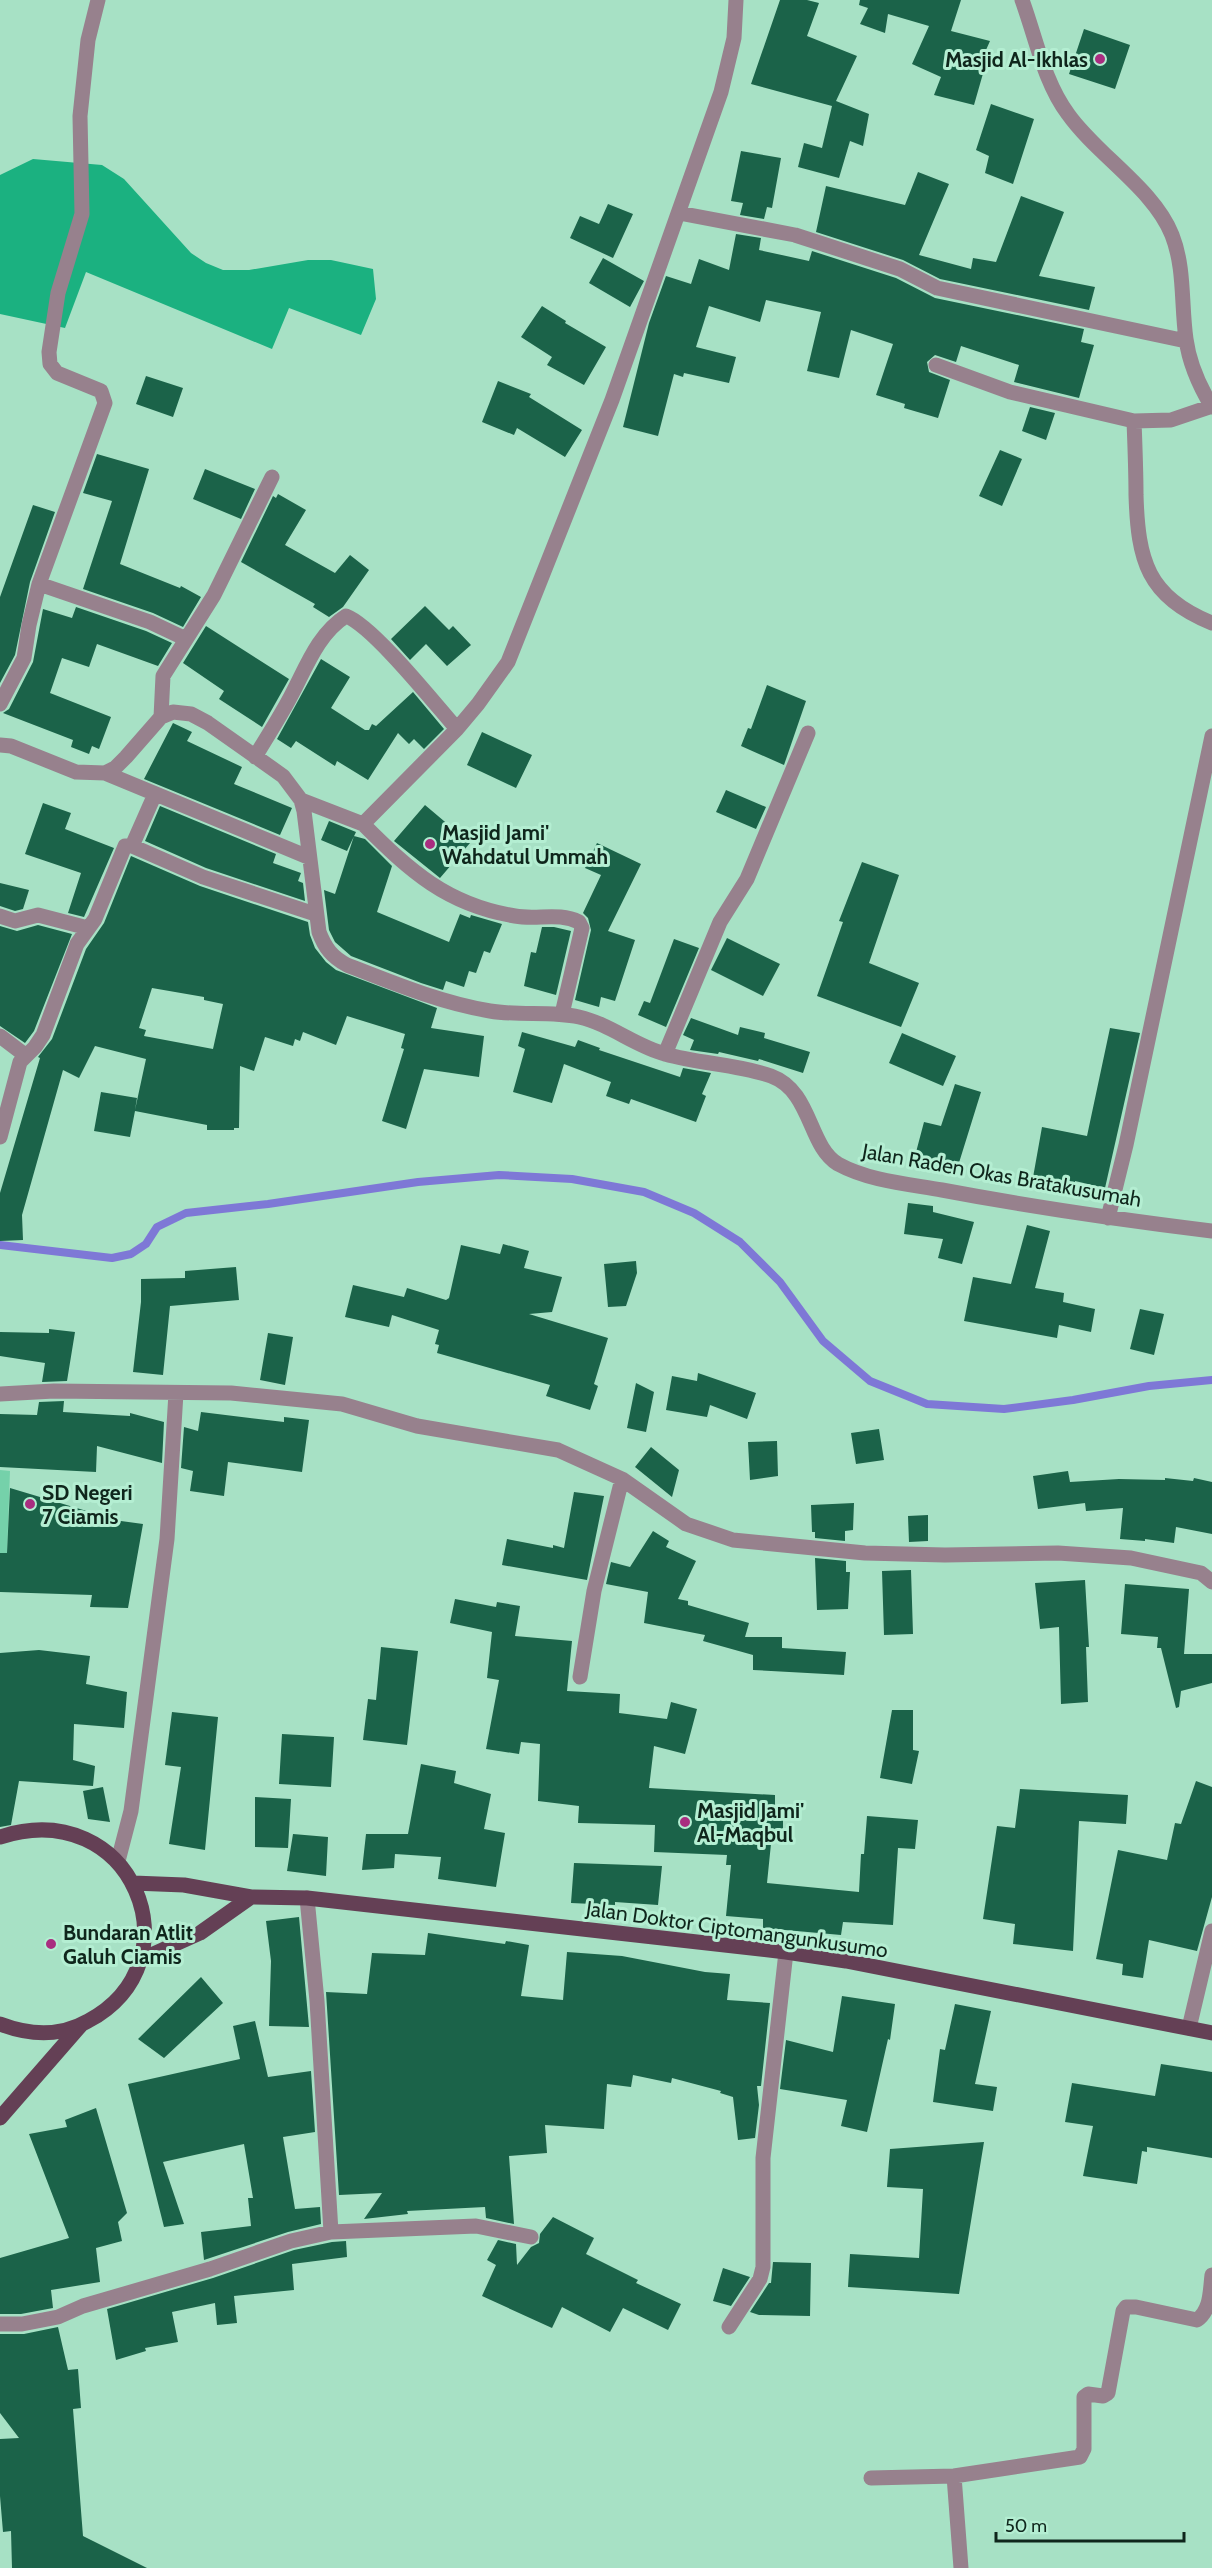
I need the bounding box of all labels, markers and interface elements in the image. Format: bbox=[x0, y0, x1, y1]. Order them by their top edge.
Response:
place label: Masjid Al-Ikhlas bbox=[945, 47, 1088, 72]
marker: Masjid Al-Ikhlas bbox=[1093, 52, 1107, 66]
place label: Masjid Jami' Wahdatul Ummah bbox=[442, 820, 608, 869]
marker: Masjid Jami' Wahdatul Ummah bbox=[423, 837, 437, 851]
street label: Jalan Raden Okas Bratakusumah bbox=[859, 1138, 1144, 1212]
place label: SD Negeri 7 Ciamis bbox=[42, 1480, 133, 1529]
marker: SD Negeri 7 Ciamis bbox=[23, 1497, 37, 1511]
place label: Masjid Jami' Al-Maqbul bbox=[697, 1798, 804, 1847]
marker: Masjid Jami' Al-Maqbul bbox=[678, 1815, 692, 1829]
street label: Jalan Doktor Ciptomangunkusumo bbox=[584, 1895, 889, 1963]
place label: Bundaran Atlit Galuh Ciamis bbox=[63, 1920, 193, 1969]
marker: Bundaran Atlit Galuh Ciamis bbox=[44, 1937, 58, 1951]
scale bar bbox=[996, 2505, 1184, 2543]
text: 50 m bbox=[1005, 2515, 1047, 2537]

